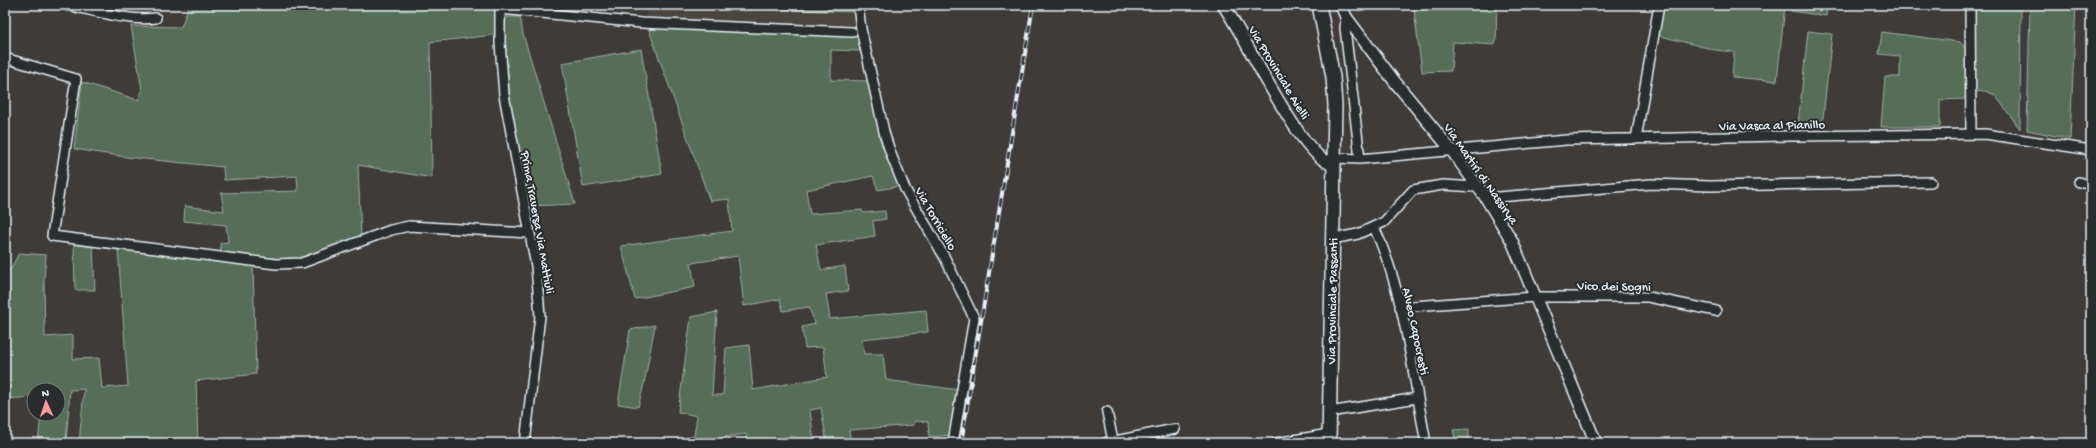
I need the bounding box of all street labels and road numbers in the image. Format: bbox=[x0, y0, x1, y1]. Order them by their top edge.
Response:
street label: Via Provinciale Aielli bbox=[1244, 23, 1312, 123]
street label: Via Vasca al Pianillo bbox=[1718, 118, 1825, 135]
street label: Via Martiri di Nassirya bbox=[1439, 120, 1521, 228]
street label: Prima Traversa Via Mattiuli bbox=[516, 149, 557, 295]
street label: Via Torriciello bbox=[910, 184, 959, 254]
street label: Via Provinciale Passanti bbox=[1325, 238, 1342, 365]
street label: Vico dei Sogni bbox=[1576, 279, 1651, 296]
street label: Alveo Capocresti bbox=[1398, 287, 1431, 377]

